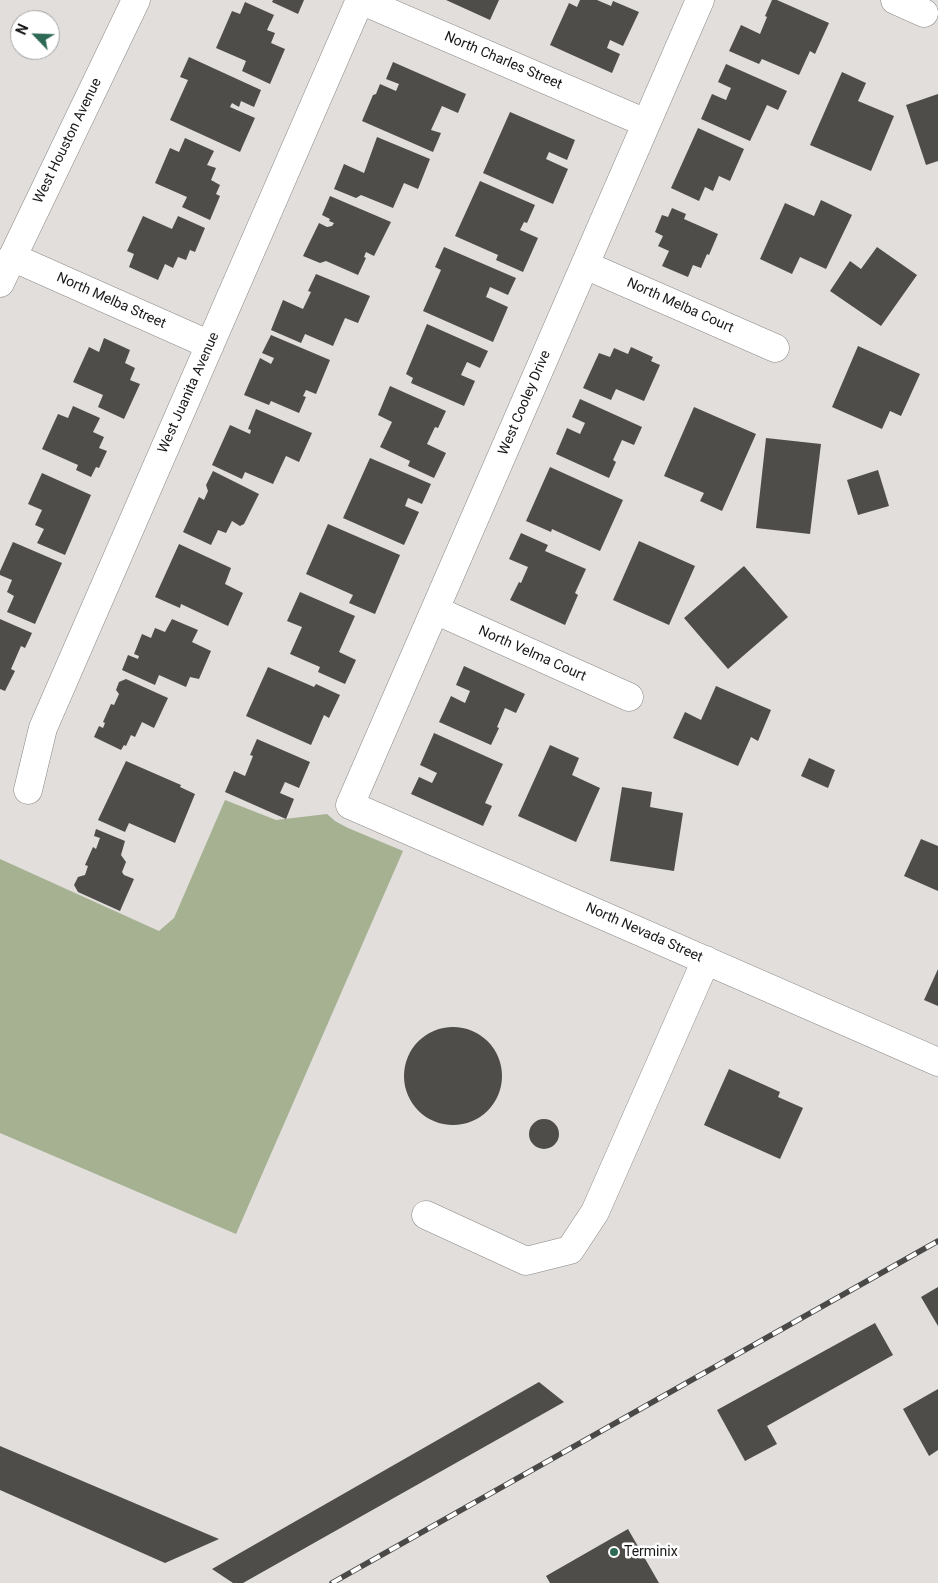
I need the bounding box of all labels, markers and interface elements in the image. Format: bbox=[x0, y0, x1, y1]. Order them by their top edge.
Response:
north arrow bbox=[10, 10, 60, 60]
text: N bbox=[13, 22, 32, 37]
street label: North Charles Street bbox=[442, 29, 564, 93]
street label: West Houston Avenue bbox=[30, 76, 106, 206]
street label: North Melba Street bbox=[54, 269, 168, 333]
street label: North Melba Court bbox=[624, 275, 736, 337]
street label: West Juanita Avenue bbox=[155, 330, 223, 456]
street label: West Cooley Drive bbox=[495, 348, 555, 458]
street label: North Velma Court bbox=[476, 623, 588, 685]
street label: North Nevada Street bbox=[583, 900, 705, 966]
place label: Terminix bbox=[624, 1544, 678, 1560]
marker: Terminix bbox=[608, 1546, 620, 1558]

